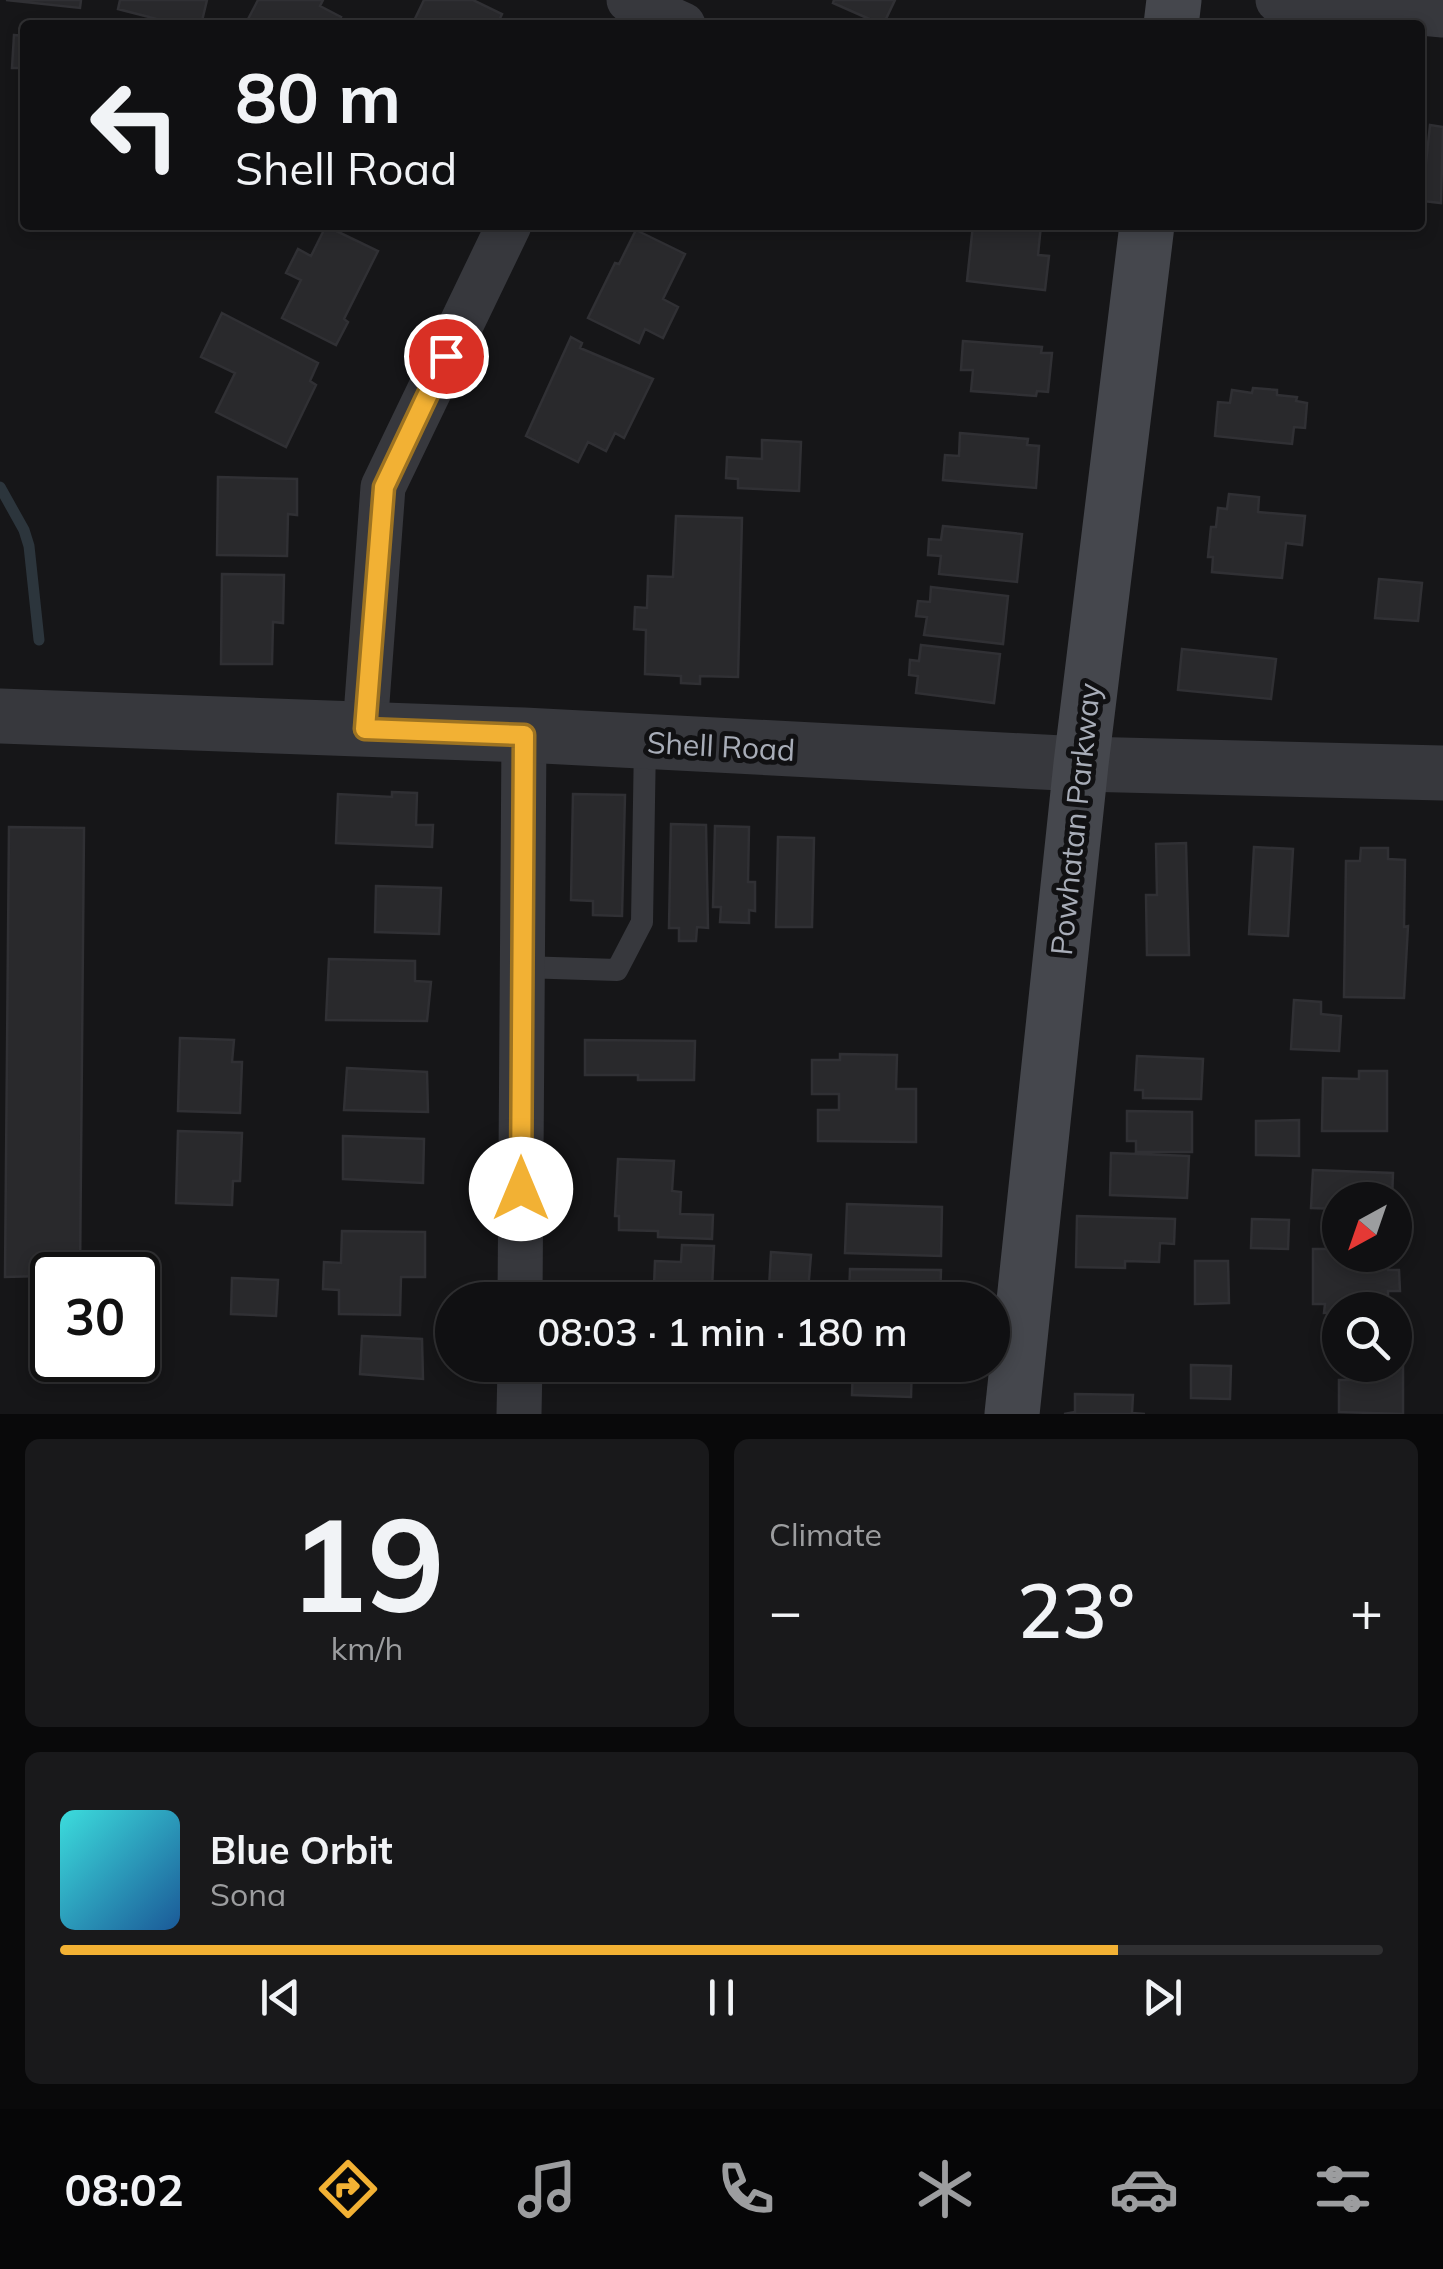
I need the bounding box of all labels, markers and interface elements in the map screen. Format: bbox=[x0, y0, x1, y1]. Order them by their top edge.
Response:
text: 80 m bbox=[235, 53, 401, 141]
icon: left bbox=[70, 60, 200, 190]
text: Shell Road bbox=[235, 140, 457, 196]
pin bbox=[404, 314, 489, 399]
icon: arrive bbox=[419, 329, 474, 384]
street label: Powhatan Parkway bbox=[1042, 681, 1108, 957]
street label: Shell Road bbox=[646, 723, 796, 769]
position arrow bbox=[469, 1137, 573, 1241]
north arrow bbox=[1322, 1182, 1412, 1272]
map controls bbox=[1322, 1182, 1412, 1382]
speed limit sign: 30 bbox=[30, 1252, 160, 1382]
button: search bbox=[1322, 1292, 1412, 1382]
text: 08:03 · 1 min · 180 m bbox=[537, 1308, 908, 1356]
text: 19 bbox=[289, 1481, 445, 1645]
text: Climate bbox=[769, 1514, 882, 1554]
text: 23° bbox=[1017, 1563, 1135, 1657]
text: − bbox=[769, 1576, 802, 1645]
text: + bbox=[1350, 1576, 1383, 1645]
text: km/h bbox=[331, 1628, 403, 1668]
text: Blue Orbit bbox=[210, 1826, 393, 1874]
text: Sona bbox=[210, 1874, 286, 1914]
icon: previous bbox=[253, 1970, 308, 2025]
icon: pause bbox=[694, 1970, 749, 2025]
icon: next bbox=[1135, 1970, 1190, 2025]
icon: directions bbox=[313, 2154, 383, 2224]
icon: music bbox=[512, 2154, 582, 2224]
icon: phone bbox=[711, 2154, 781, 2224]
icon: climate bbox=[910, 2154, 980, 2224]
icon: car bbox=[1109, 2154, 1179, 2224]
icon: filters bbox=[1308, 2154, 1378, 2224]
text: 08:02 bbox=[65, 2161, 184, 2217]

